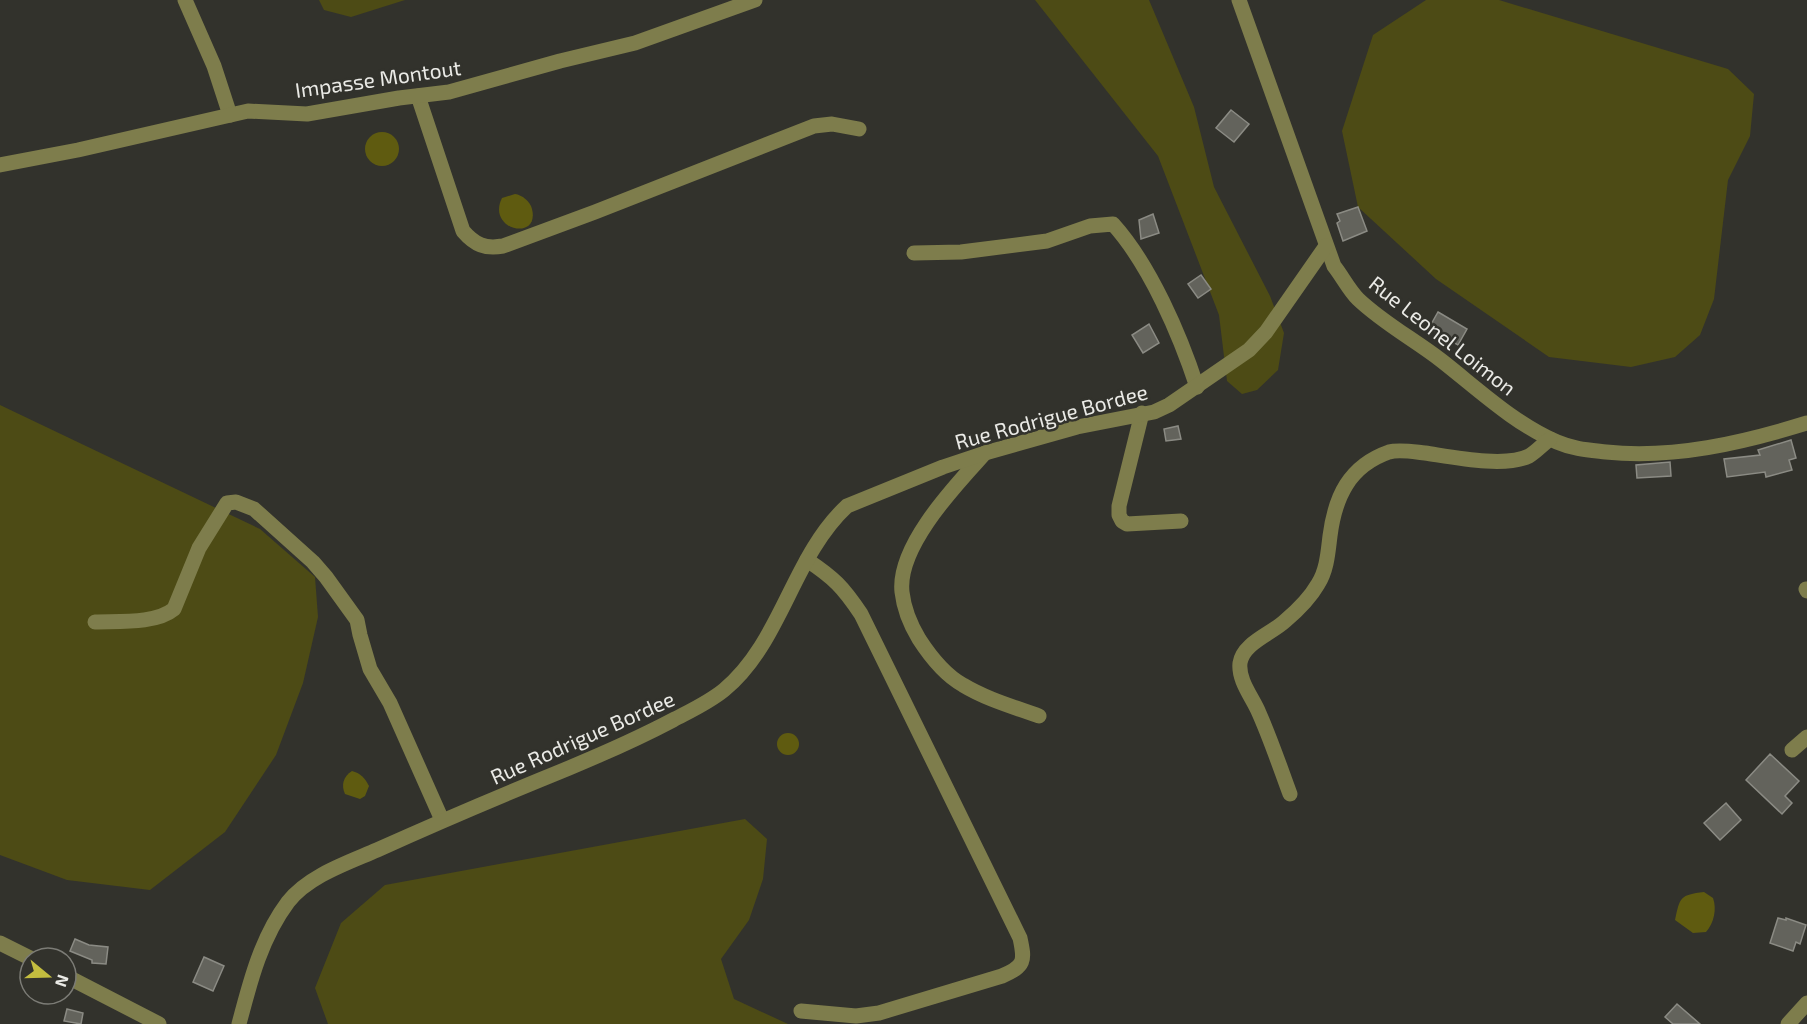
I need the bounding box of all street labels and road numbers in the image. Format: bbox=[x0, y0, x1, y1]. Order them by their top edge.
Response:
street label: Impasse Montout bbox=[293, 54, 463, 102]
street label: Rue Leonel Loimon bbox=[1365, 270, 1521, 400]
street label: Rue Rodrigue Bordee bbox=[952, 378, 1150, 454]
street label: Rue Rodrigue Bordee bbox=[486, 685, 678, 789]

